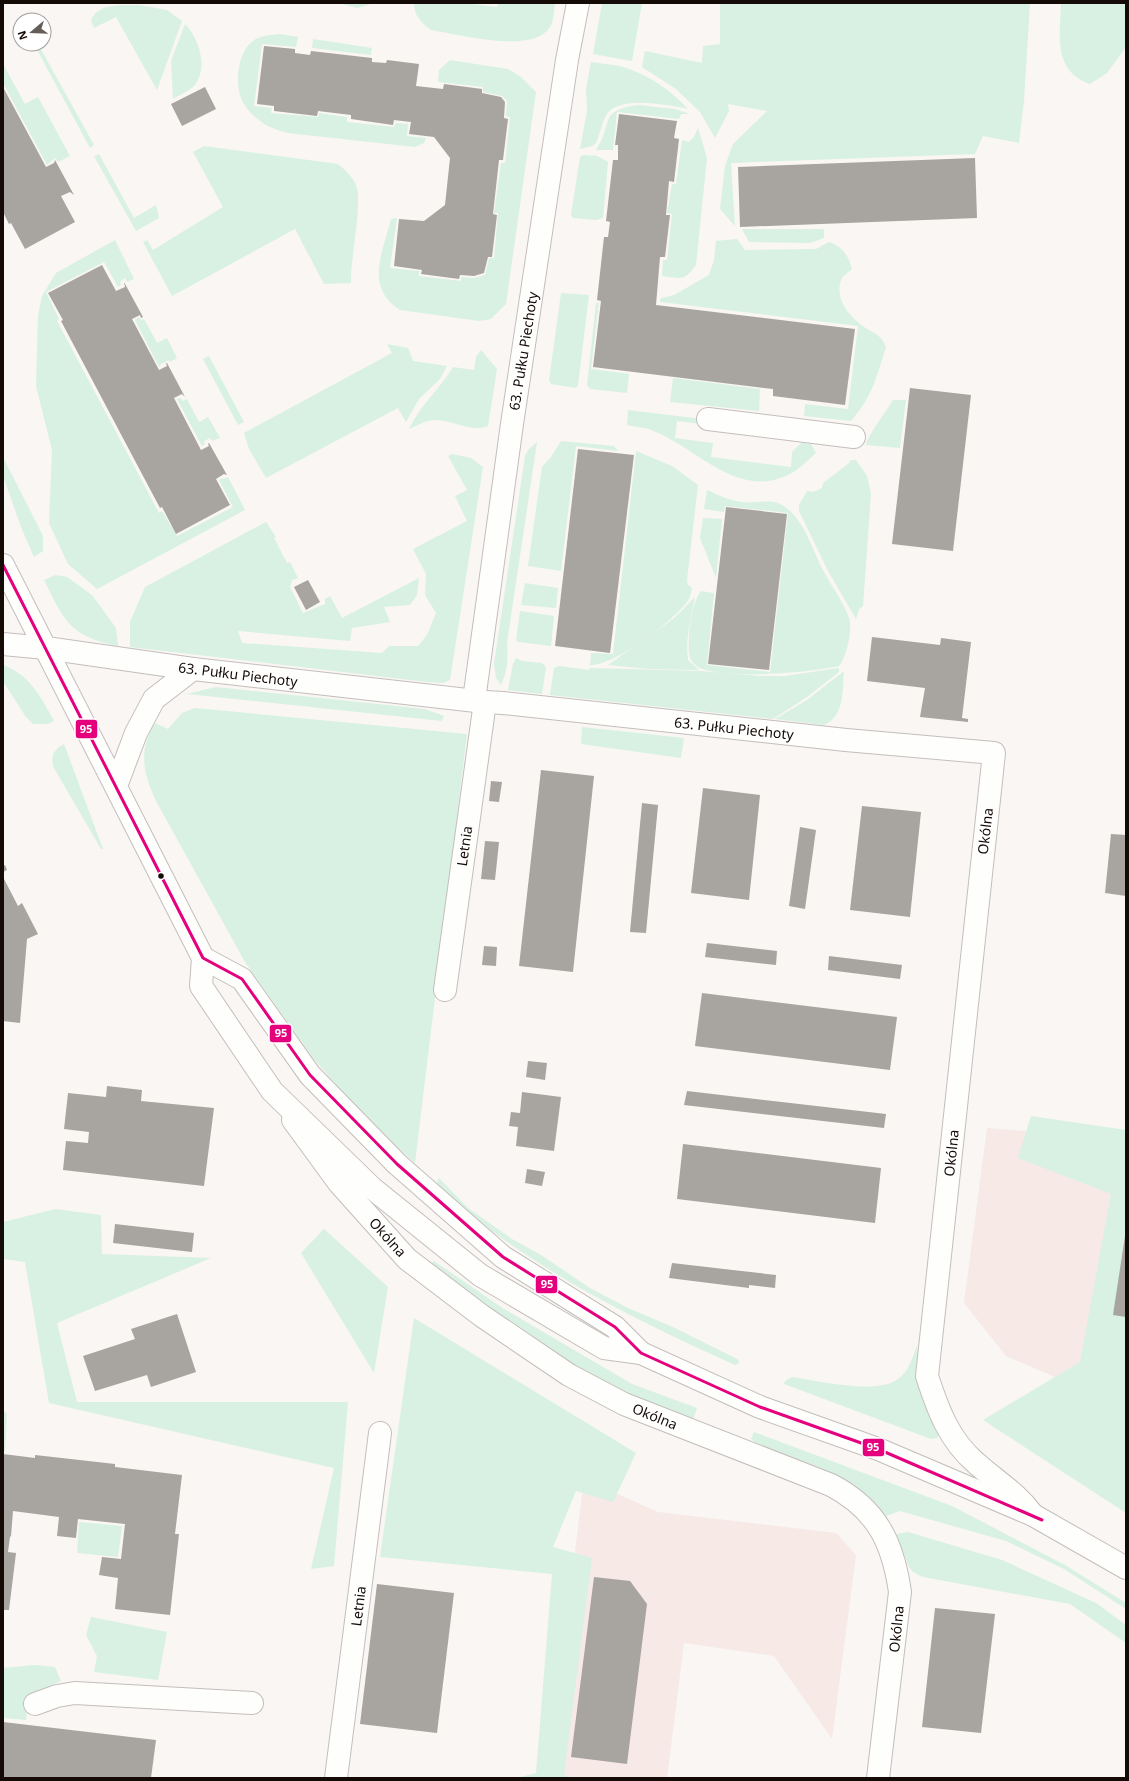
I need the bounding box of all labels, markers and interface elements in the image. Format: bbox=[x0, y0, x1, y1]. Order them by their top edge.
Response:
north arrow bbox=[12, 12, 52, 52]
text: N bbox=[14, 29, 31, 42]
street label: 63. Pułku Piechoty bbox=[504, 289, 542, 412]
street label: 63. Pułku Piechoty bbox=[177, 657, 300, 691]
street label: 63. Pułku Piechoty bbox=[673, 712, 795, 744]
line badge: 95 bbox=[75, 719, 98, 739]
text: 95 bbox=[80, 721, 92, 736]
street label: Okólna bbox=[973, 807, 997, 855]
street label: Letnia bbox=[452, 825, 476, 867]
unlabelled marker bbox=[156, 871, 166, 881]
line badge: 95 bbox=[269, 1024, 292, 1043]
text: 95 bbox=[275, 1025, 287, 1040]
street label: Okólna bbox=[939, 1129, 963, 1177]
street label: Okólna bbox=[365, 1213, 411, 1261]
line badge: 95 bbox=[535, 1275, 558, 1294]
text: 95 bbox=[541, 1276, 553, 1291]
street label: Okólna bbox=[630, 1398, 680, 1434]
line badge: 95 bbox=[862, 1438, 885, 1457]
text: 95 bbox=[867, 1439, 879, 1454]
street label: Letnia bbox=[346, 1585, 370, 1627]
street label: Okólna bbox=[884, 1605, 908, 1653]

